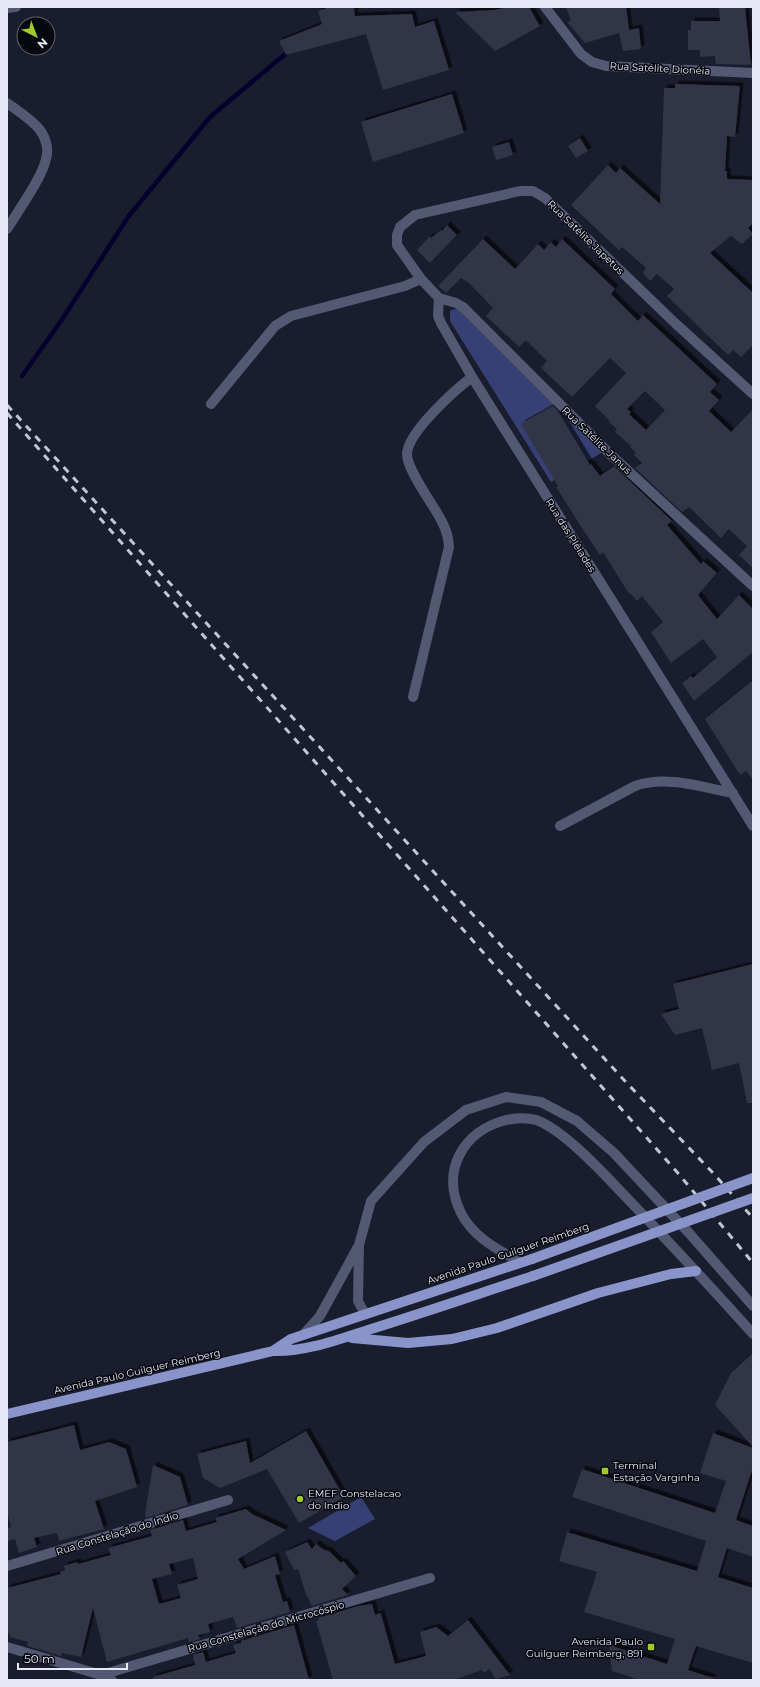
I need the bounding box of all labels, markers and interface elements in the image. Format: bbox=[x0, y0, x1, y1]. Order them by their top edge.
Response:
north arrow bbox=[16, 16, 56, 56]
text: N bbox=[35, 35, 51, 52]
street label: Rua Satélite Dionéia bbox=[609, 59, 711, 78]
street label: Rua Satélite Japetus bbox=[545, 197, 627, 277]
street label: Rua Satélite Janus bbox=[559, 404, 634, 477]
street label: Rua das Plêiades bbox=[543, 496, 599, 575]
street label: Avenida Paulo Guilguer Reimberg bbox=[425, 1220, 591, 1287]
street label: Avenida Paulo Guilguer Reimberg bbox=[53, 1346, 222, 1397]
place label: Terminal Estação Varginha bbox=[613, 1459, 700, 1484]
marker: Terminal Estação Varginha bbox=[600, 1466, 610, 1476]
place label: EMEF Constelacao do Indio bbox=[308, 1487, 401, 1512]
marker: EMEF Constelacao do Indio bbox=[295, 1494, 305, 1504]
street label: Rua Constelação do Indio bbox=[54, 1509, 180, 1558]
street label: Rua Constelação do Microcóspio bbox=[186, 1598, 346, 1655]
place label: Avenida Paulo Guilguer Reimberg, 891 bbox=[526, 1635, 643, 1660]
marker: Avenida Paulo Guilguer Reimberg, 891 bbox=[646, 1642, 656, 1652]
scale bar bbox=[18, 1645, 127, 1671]
text: 50 m bbox=[24, 1651, 55, 1666]

